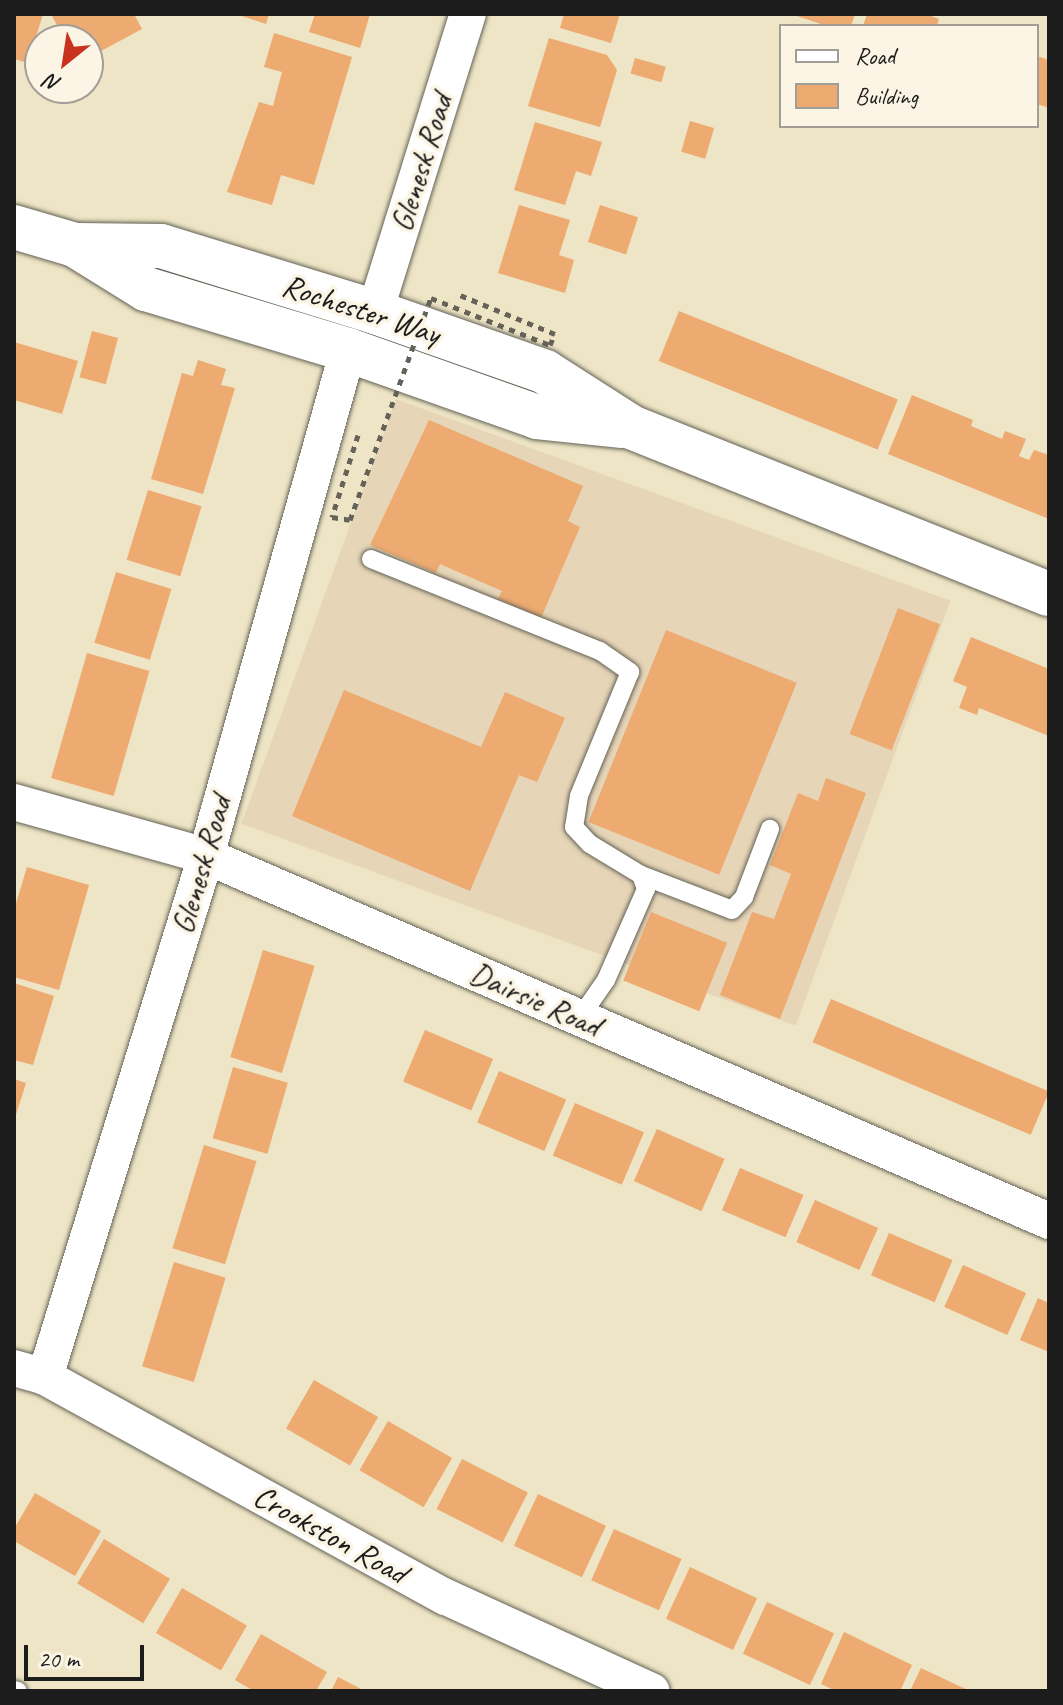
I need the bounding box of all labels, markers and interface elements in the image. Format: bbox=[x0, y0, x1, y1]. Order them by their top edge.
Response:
north arrow bbox=[24, 24, 104, 104]
legend bbox=[779, 24, 1039, 128]
text: Road bbox=[855, 41, 895, 71]
text: N bbox=[40, 68, 66, 99]
text: Building bbox=[855, 81, 918, 111]
street label: Glenesk Road bbox=[383, 90, 461, 236]
street label: Rochester Way bbox=[278, 267, 444, 353]
street label: Glenesk Road bbox=[164, 792, 240, 938]
street label: Dairsie Road bbox=[464, 954, 606, 1046]
street label: Crookston Road bbox=[247, 1477, 413, 1593]
scale bar bbox=[28, 1629, 148, 1679]
text: 20 m bbox=[38, 1644, 79, 1674]

